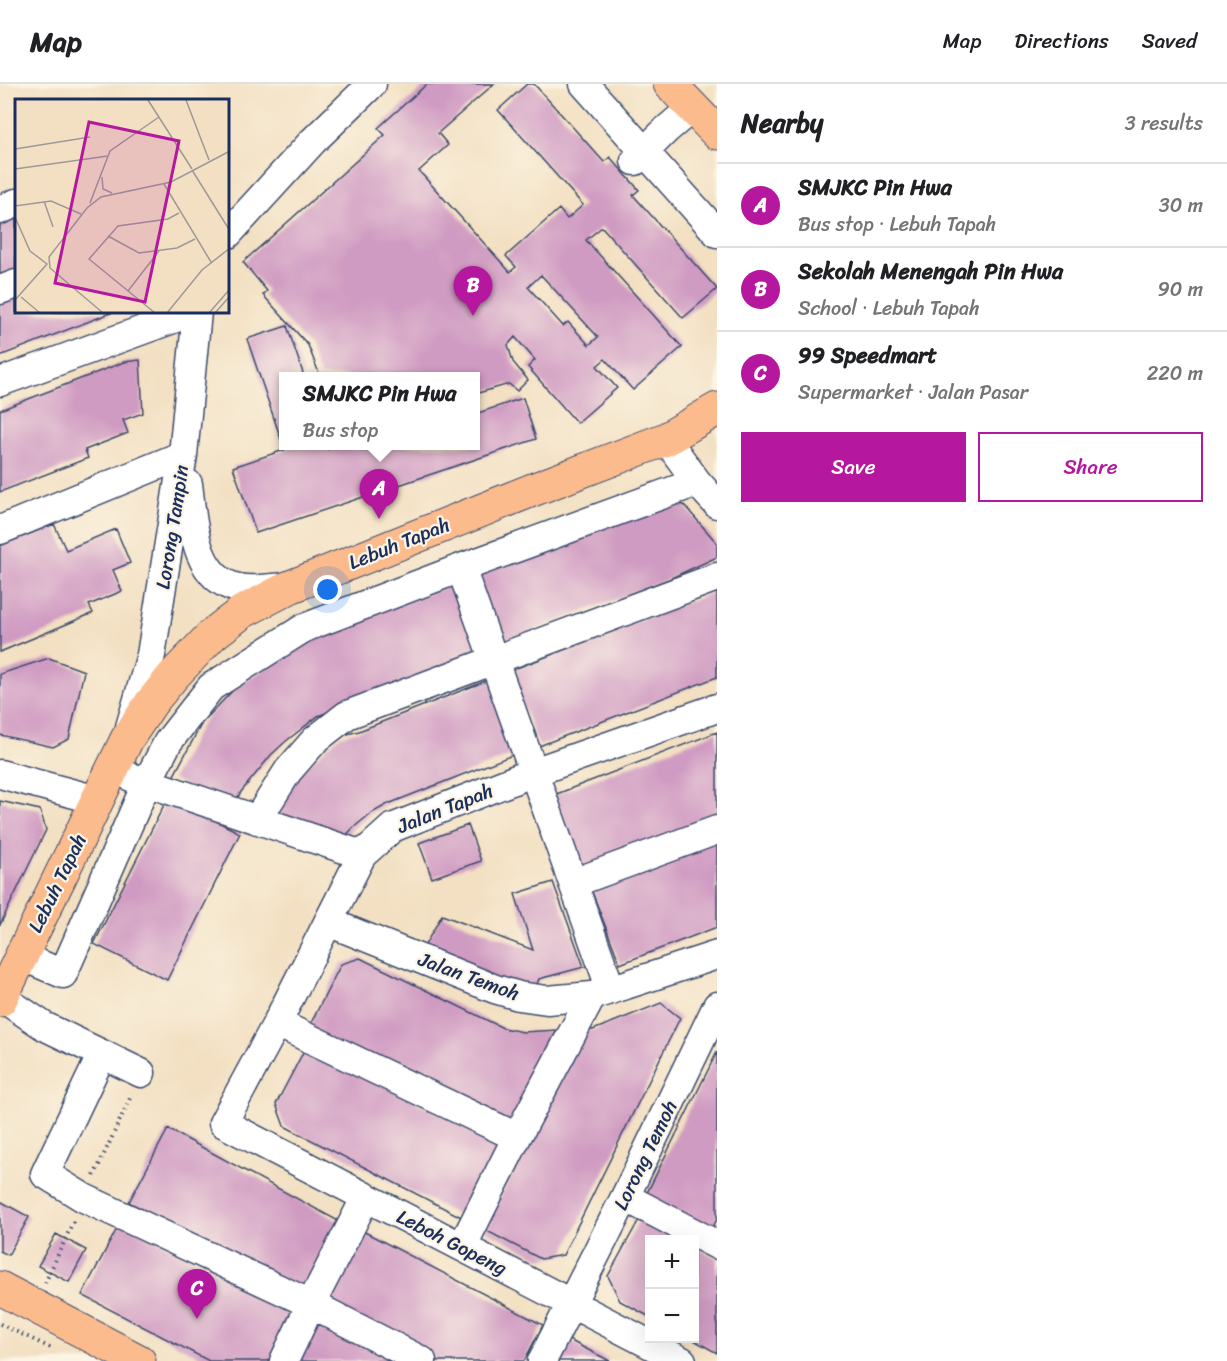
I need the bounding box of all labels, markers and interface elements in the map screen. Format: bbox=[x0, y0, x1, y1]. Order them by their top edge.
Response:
text: Map bbox=[30, 17, 82, 66]
text: Map bbox=[943, 22, 981, 60]
text: Directions bbox=[1014, 22, 1109, 60]
text: Saved bbox=[1142, 22, 1197, 60]
inset map bbox=[15, 99, 230, 314]
text: Nearby bbox=[741, 100, 823, 146]
text: 3 results bbox=[1125, 106, 1203, 141]
text: SMJKC Pin Hwa bbox=[798, 168, 952, 207]
text: A bbox=[754, 188, 767, 223]
text: 30 m bbox=[1159, 188, 1203, 223]
text: Bus stop · Lebuh Tapah bbox=[798, 207, 996, 242]
text: Sekolah Menengah Pin Hwa bbox=[798, 252, 1063, 291]
pin: B bbox=[454, 266, 492, 316]
text: B bbox=[754, 272, 767, 307]
text: 90 m bbox=[1158, 272, 1203, 307]
text: School · Lebuh Tapah bbox=[798, 291, 980, 326]
text: 99 Speedmart bbox=[798, 336, 937, 375]
text: C bbox=[754, 356, 767, 391]
text: 220 m bbox=[1147, 356, 1203, 391]
popup bbox=[279, 372, 480, 450]
text: SMJKC Pin Hwa bbox=[303, 374, 456, 413]
text: Supermarket · Jalan Pasar bbox=[798, 375, 1028, 410]
text: Bus stop bbox=[303, 413, 378, 448]
button: Save bbox=[741, 432, 966, 502]
button: Share bbox=[978, 432, 1203, 502]
street label: Lorong Tampin bbox=[145, 462, 200, 592]
pin: A bbox=[360, 470, 398, 519]
street label: Lebuh Tapah bbox=[343, 507, 455, 580]
your location bbox=[313, 575, 342, 604]
street label: Jalan Tapah bbox=[391, 773, 499, 844]
street label: Lebuh Tapah bbox=[18, 828, 97, 939]
street label: Jalan Temoh bbox=[412, 942, 524, 1011]
street label: Lorong Temoh bbox=[604, 1094, 687, 1216]
street label: Leboh Gopeng bbox=[390, 1200, 513, 1285]
map controls bbox=[645, 1235, 699, 1343]
button: + bbox=[645, 1235, 699, 1289]
pin: C bbox=[178, 1270, 216, 1319]
button: − bbox=[645, 1289, 699, 1343]

